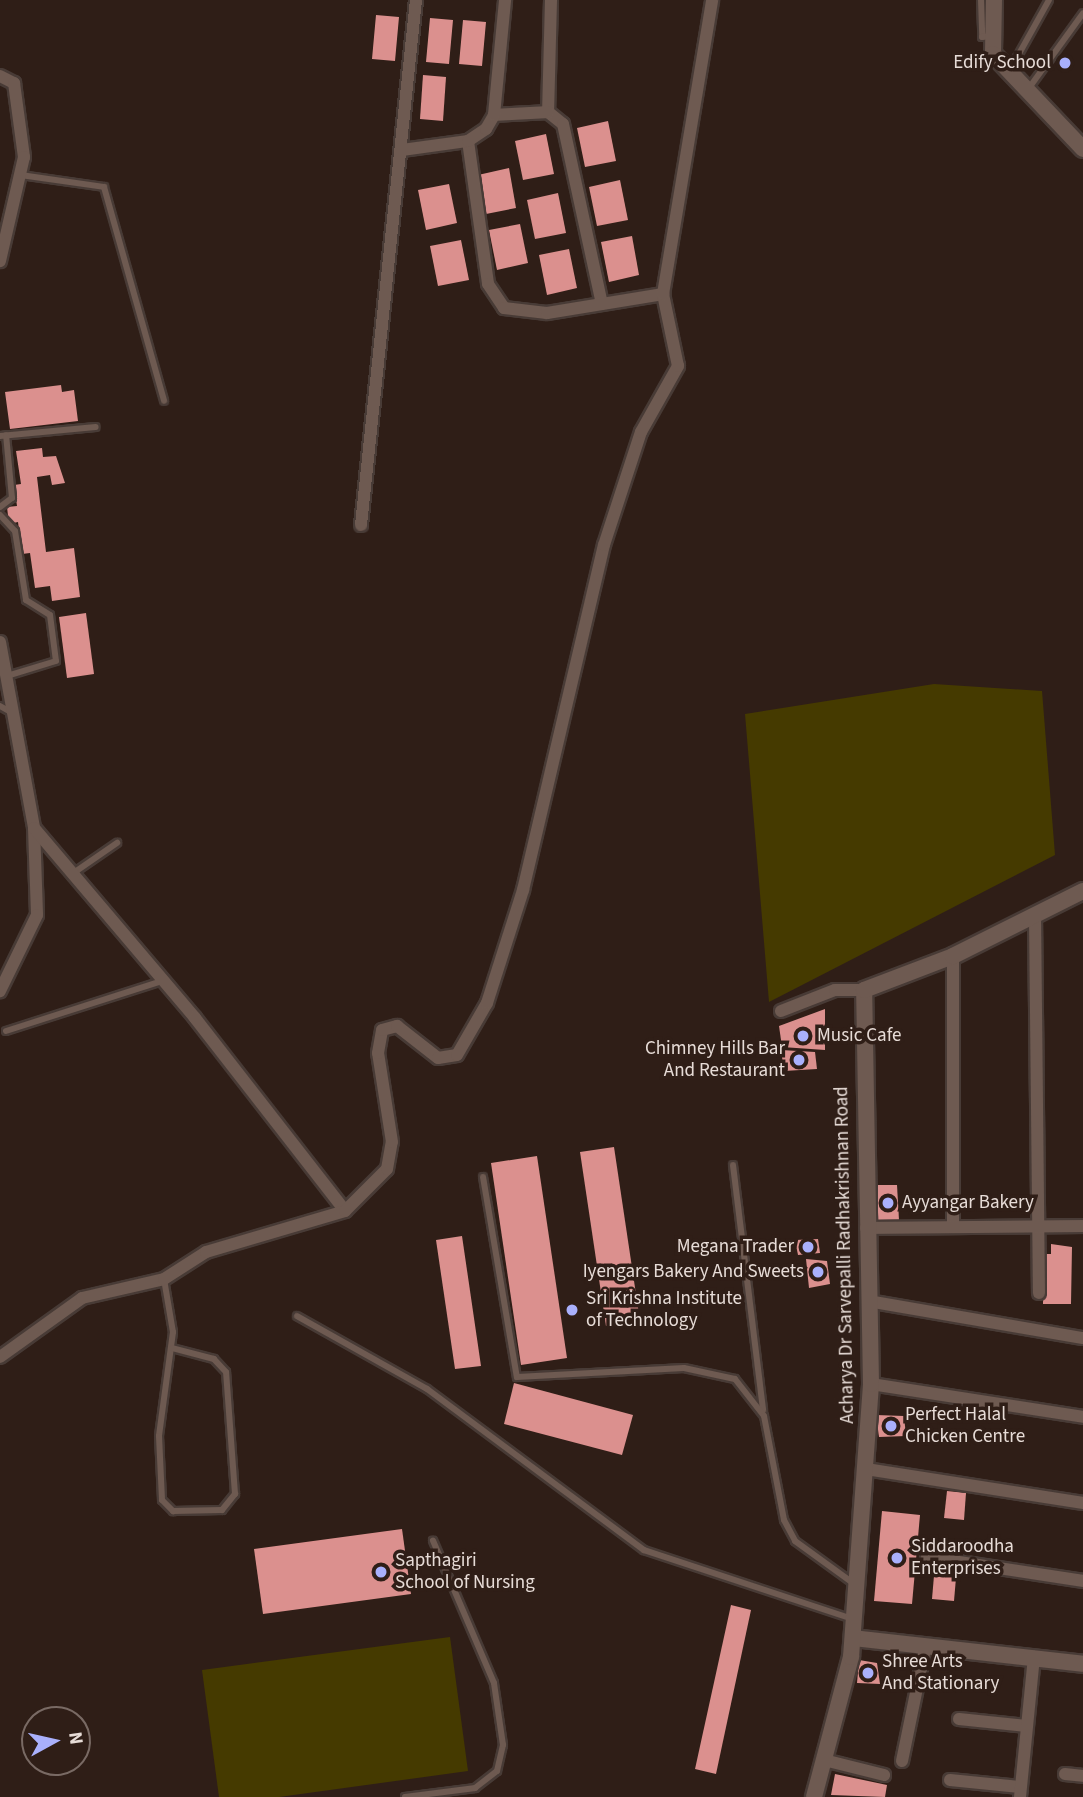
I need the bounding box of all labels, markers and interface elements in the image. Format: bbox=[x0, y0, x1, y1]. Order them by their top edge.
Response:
place label: Edify School bbox=[953, 52, 1051, 74]
marker: Edify School bbox=[1057, 55, 1073, 71]
place label: Music Cafe bbox=[817, 1025, 901, 1047]
marker: Music Cafe bbox=[795, 1028, 811, 1044]
place label: Chimney Hills Bar And Restaurant bbox=[645, 1038, 785, 1082]
marker: Chimney Hills Bar And Restaurant bbox=[791, 1052, 807, 1068]
street label: Acharya Dr Sarvepalli Radhakrishnan Road bbox=[831, 1086, 859, 1424]
place label: Ayyangar Bakery bbox=[902, 1192, 1034, 1214]
marker: Ayyangar Bakery bbox=[880, 1195, 896, 1211]
place label: Megana Trader bbox=[677, 1236, 794, 1258]
marker: Megana Trader bbox=[800, 1239, 816, 1255]
place label: Iyengars Bakery And Sweets bbox=[583, 1261, 804, 1283]
marker: Iyengars Bakery And Sweets bbox=[810, 1264, 826, 1280]
place label: Sri Krishna Institute of Technology bbox=[586, 1288, 742, 1332]
marker: Sri Krishna Institute of Technology bbox=[564, 1302, 580, 1318]
place label: Perfect Halal Chicken Centre bbox=[905, 1404, 1025, 1448]
marker: Perfect Halal Chicken Centre bbox=[883, 1418, 899, 1434]
place label: Siddaroodha Enterprises bbox=[911, 1536, 1014, 1580]
place label: Sapthagiri School of Nursing bbox=[395, 1550, 535, 1594]
marker: Siddaroodha Enterprises bbox=[889, 1550, 905, 1566]
marker: Sapthagiri School of Nursing bbox=[373, 1564, 389, 1580]
place label: Shree Arts And Stationary bbox=[882, 1651, 999, 1695]
marker: Shree Arts And Stationary bbox=[860, 1665, 876, 1681]
north arrow bbox=[21, 1706, 91, 1776]
text: N bbox=[61, 1730, 90, 1746]

